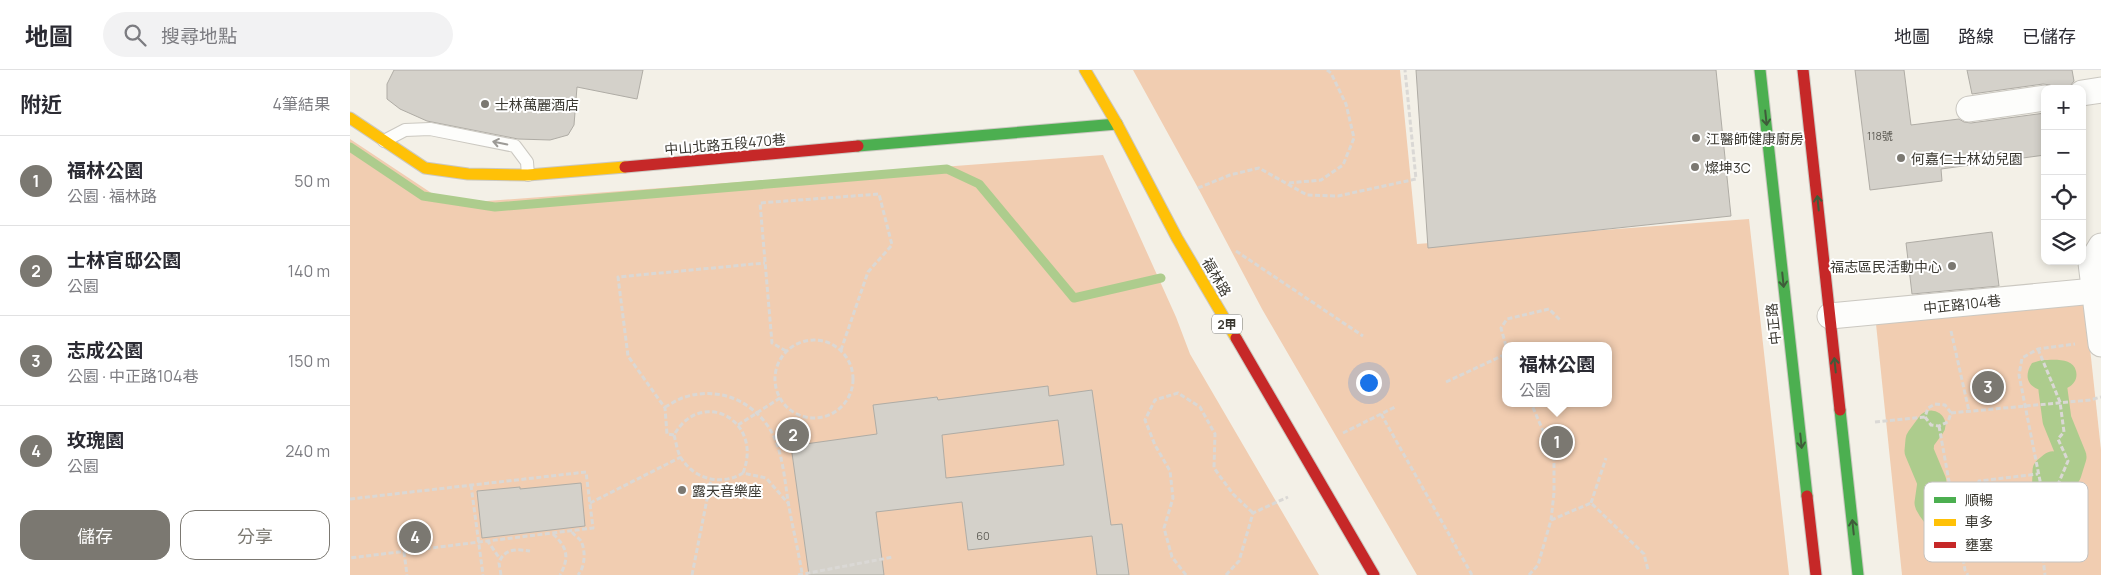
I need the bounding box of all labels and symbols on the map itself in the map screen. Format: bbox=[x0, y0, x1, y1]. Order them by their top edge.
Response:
place label: 士林萬麗酒店 bbox=[495, 95, 579, 114]
marker: 士林萬麗酒店 bbox=[479, 98, 491, 110]
one-way arrow bbox=[1761, 110, 1770, 126]
house number: 118號 bbox=[1867, 128, 1893, 143]
street label: 中山北路五段470巷 bbox=[663, 129, 787, 159]
place label: 江醫師健康廚房 bbox=[1706, 129, 1804, 148]
marker: 江醫師健康廚房 bbox=[1690, 132, 1702, 144]
one-way arrow bbox=[492, 138, 508, 147]
place label: 何嘉仁士林幼兒園 bbox=[1911, 149, 2023, 168]
marker: 何嘉仁士林幼兒園 bbox=[1895, 152, 1907, 164]
place label: 燦坤3C bbox=[1705, 158, 1751, 177]
marker: 燦坤3C bbox=[1689, 161, 1701, 173]
one-way arrow bbox=[1813, 196, 1823, 212]
street label: 福林路 bbox=[1198, 254, 1236, 300]
place label: 福志區民活動中心 bbox=[1830, 257, 1942, 276]
marker: 福志區民活動中心 bbox=[1946, 260, 1958, 272]
one-way arrow bbox=[1778, 272, 1788, 288]
street label: 中正路104巷 bbox=[1922, 290, 2002, 318]
street label: 中正路 bbox=[1761, 302, 1785, 346]
road number: 2甲 bbox=[1212, 314, 1242, 334]
one-way arrow bbox=[1830, 357, 1840, 373]
pin: 3 bbox=[1972, 368, 2004, 406]
your location bbox=[1356, 370, 1382, 396]
pin: 2 bbox=[777, 416, 809, 454]
pin: 1 bbox=[1541, 423, 1573, 461]
one-way arrow bbox=[1796, 433, 1806, 449]
place label: 露天音樂座 bbox=[692, 481, 762, 500]
legend bbox=[1924, 482, 2088, 562]
marker: 露天音樂座 bbox=[676, 484, 688, 496]
text: 順暢 bbox=[1965, 490, 1993, 509]
text: 車多 bbox=[1965, 512, 1993, 531]
pin: 4 bbox=[399, 518, 431, 556]
one-way arrow bbox=[1848, 519, 1858, 535]
house number: 60 bbox=[976, 528, 990, 543]
text: 壅塞 bbox=[1965, 535, 1993, 554]

